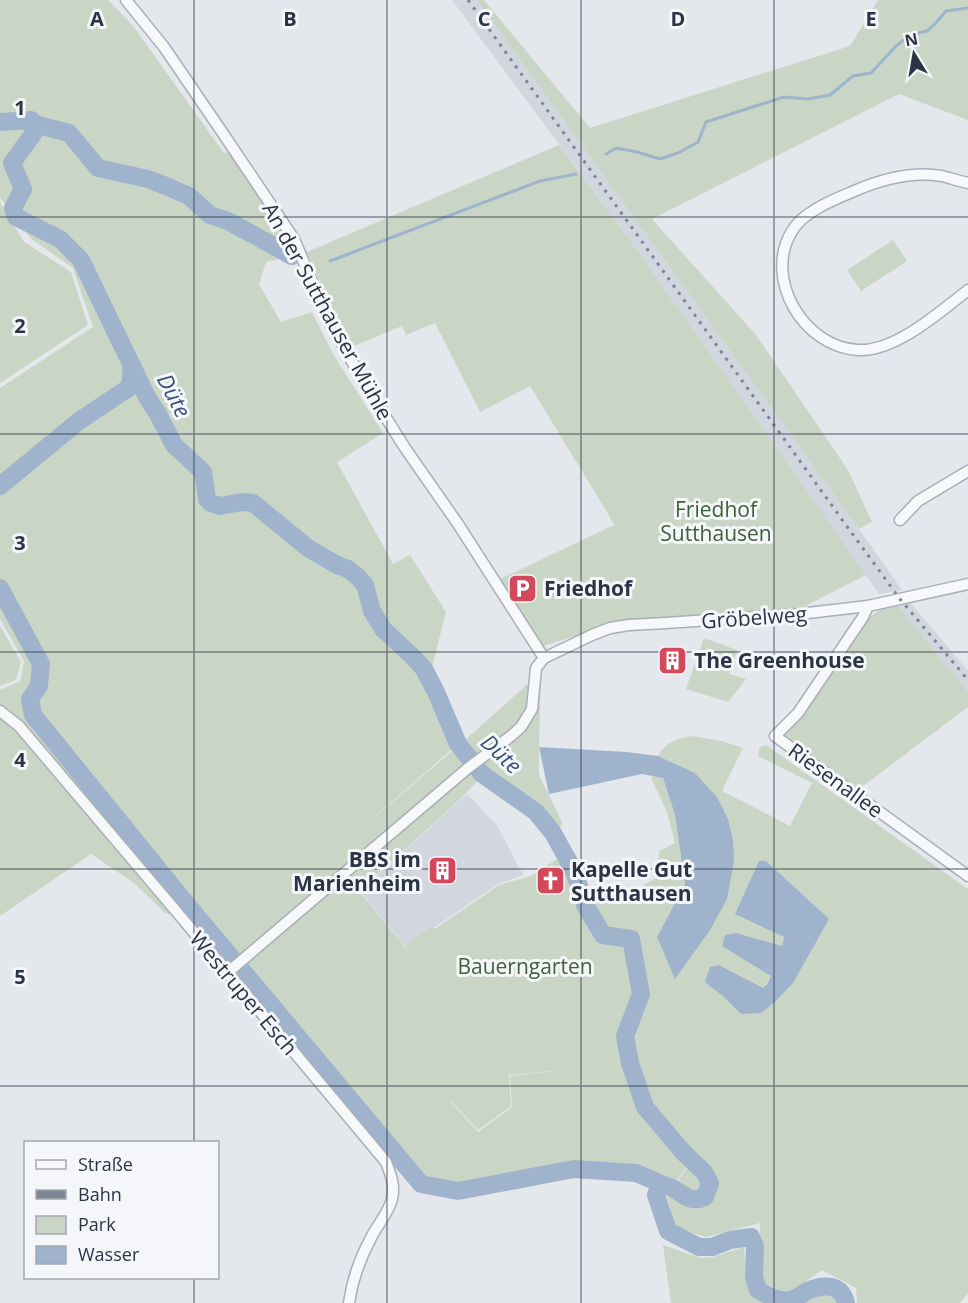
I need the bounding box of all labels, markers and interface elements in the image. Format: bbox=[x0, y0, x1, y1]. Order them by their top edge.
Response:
text: A bbox=[90, 5, 104, 32]
text: B bbox=[283, 5, 297, 32]
text: C bbox=[478, 5, 491, 32]
text: D bbox=[671, 5, 685, 32]
text: E bbox=[865, 5, 877, 32]
north arrow bbox=[884, 24, 944, 84]
text: N bbox=[903, 27, 920, 51]
text: 1 bbox=[14, 94, 26, 121]
street label: An der Sutthauser Mühle bbox=[256, 197, 400, 425]
text: 2 bbox=[14, 312, 26, 339]
water label: Düte bbox=[151, 368, 199, 422]
park label: Friedhof Sutthausen bbox=[660, 495, 772, 547]
text: 3 bbox=[14, 529, 26, 556]
parking icon: Friedhof bbox=[507, 572, 539, 604]
place label: Friedhof bbox=[544, 574, 634, 602]
street label: Gröbelweg bbox=[700, 599, 808, 635]
building icon: The Greenhouse bbox=[657, 644, 689, 676]
place label: The Greenhouse bbox=[694, 646, 865, 674]
water label: Düte bbox=[475, 726, 529, 780]
street label: Riesenallee bbox=[783, 736, 889, 824]
text: 4 bbox=[14, 746, 26, 773]
place label: BBS im Marienheim bbox=[293, 845, 421, 897]
building icon: BBS im Marienheim bbox=[426, 855, 458, 887]
place label: Kapelle Gut Sutthausen bbox=[571, 855, 692, 907]
church icon: Kapelle Gut Sutthausen bbox=[534, 865, 566, 897]
street label: Westruper Esch bbox=[184, 925, 304, 1061]
park label: Bauerngarten bbox=[457, 952, 593, 980]
text: 5 bbox=[14, 963, 26, 990]
legend bbox=[24, 1141, 219, 1279]
text: Straße bbox=[78, 1152, 133, 1176]
text: Bahn bbox=[78, 1182, 122, 1206]
text: Park bbox=[78, 1212, 116, 1236]
text: Wasser bbox=[78, 1242, 140, 1266]

